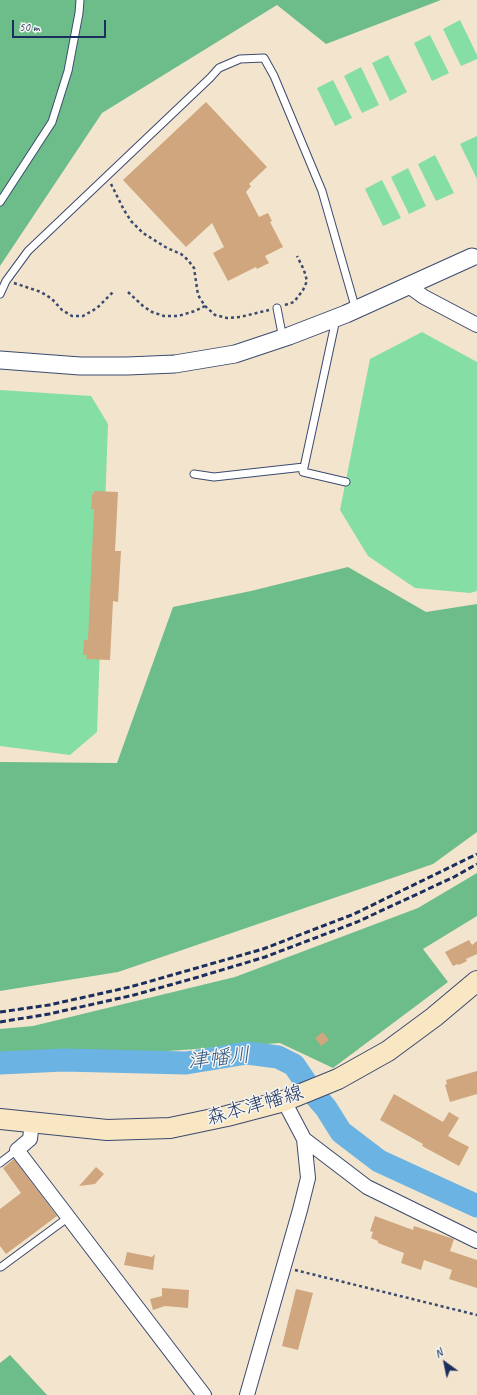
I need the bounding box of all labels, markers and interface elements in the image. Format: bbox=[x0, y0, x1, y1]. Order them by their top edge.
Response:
scale bar bbox=[14, 12, 108, 38]
text: 50 m bbox=[19, 19, 39, 35]
water label: 津幡川 bbox=[186, 1043, 252, 1075]
street label: 森本津幡線 bbox=[204, 1081, 306, 1131]
north arrow bbox=[425, 1343, 465, 1383]
text: N bbox=[432, 1345, 445, 1361]

